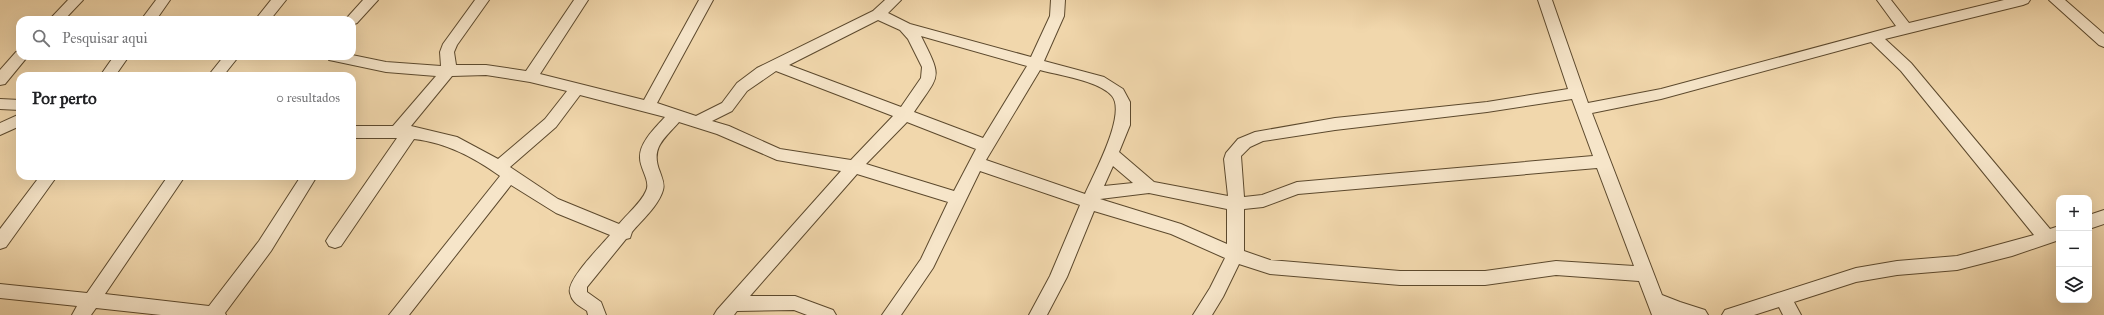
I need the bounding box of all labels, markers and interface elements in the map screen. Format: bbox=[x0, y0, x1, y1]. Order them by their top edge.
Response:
search box bbox=[16, 16, 356, 60]
icon: search bbox=[30, 27, 52, 49]
text: Pesquisar aqui bbox=[62, 29, 148, 47]
text: Por perto bbox=[32, 88, 97, 109]
text: 0 resultados bbox=[276, 90, 340, 106]
map controls bbox=[2056, 195, 2092, 303]
button: + bbox=[2056, 195, 2092, 231]
button: − bbox=[2056, 231, 2092, 267]
button: layers bbox=[2056, 267, 2092, 303]

